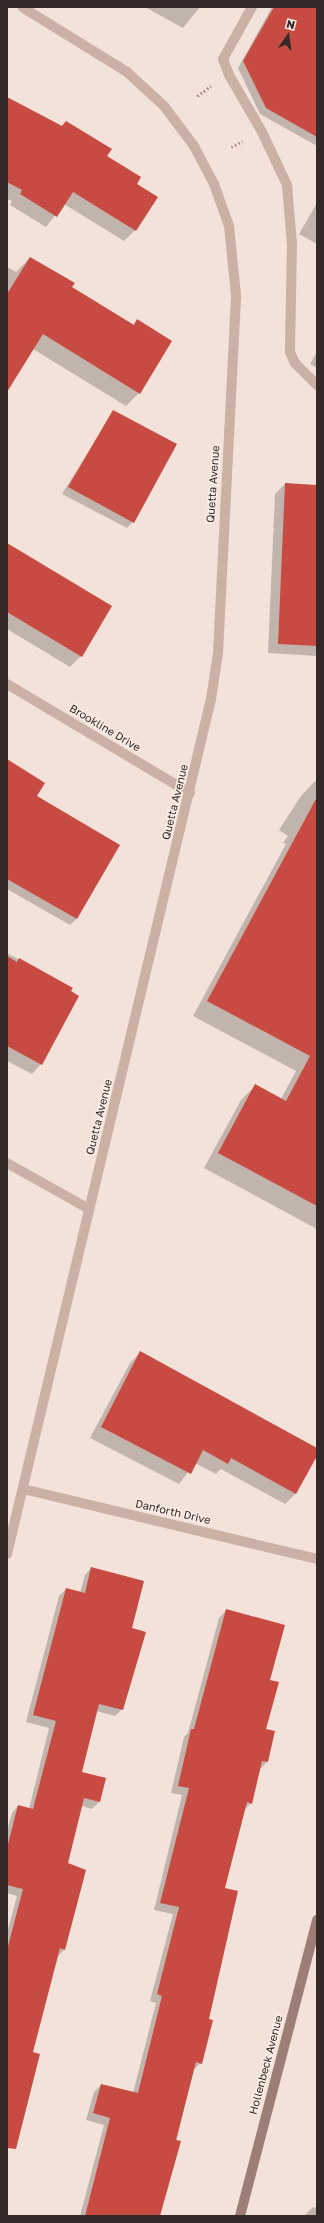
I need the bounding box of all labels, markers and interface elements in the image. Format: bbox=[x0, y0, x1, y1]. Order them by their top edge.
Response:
north arrow bbox=[268, 16, 308, 56]
text: N bbox=[285, 17, 297, 31]
street label: Quetta Avenue bbox=[204, 445, 222, 523]
street label: Brookline Drive bbox=[67, 702, 143, 754]
street label: Quetta Avenue bbox=[159, 763, 191, 841]
street label: Quetta Avenue bbox=[83, 1078, 115, 1156]
street label: Danforth Drive bbox=[134, 1497, 212, 1527]
street label: Hollenbeck Avenue bbox=[246, 2014, 286, 2116]

